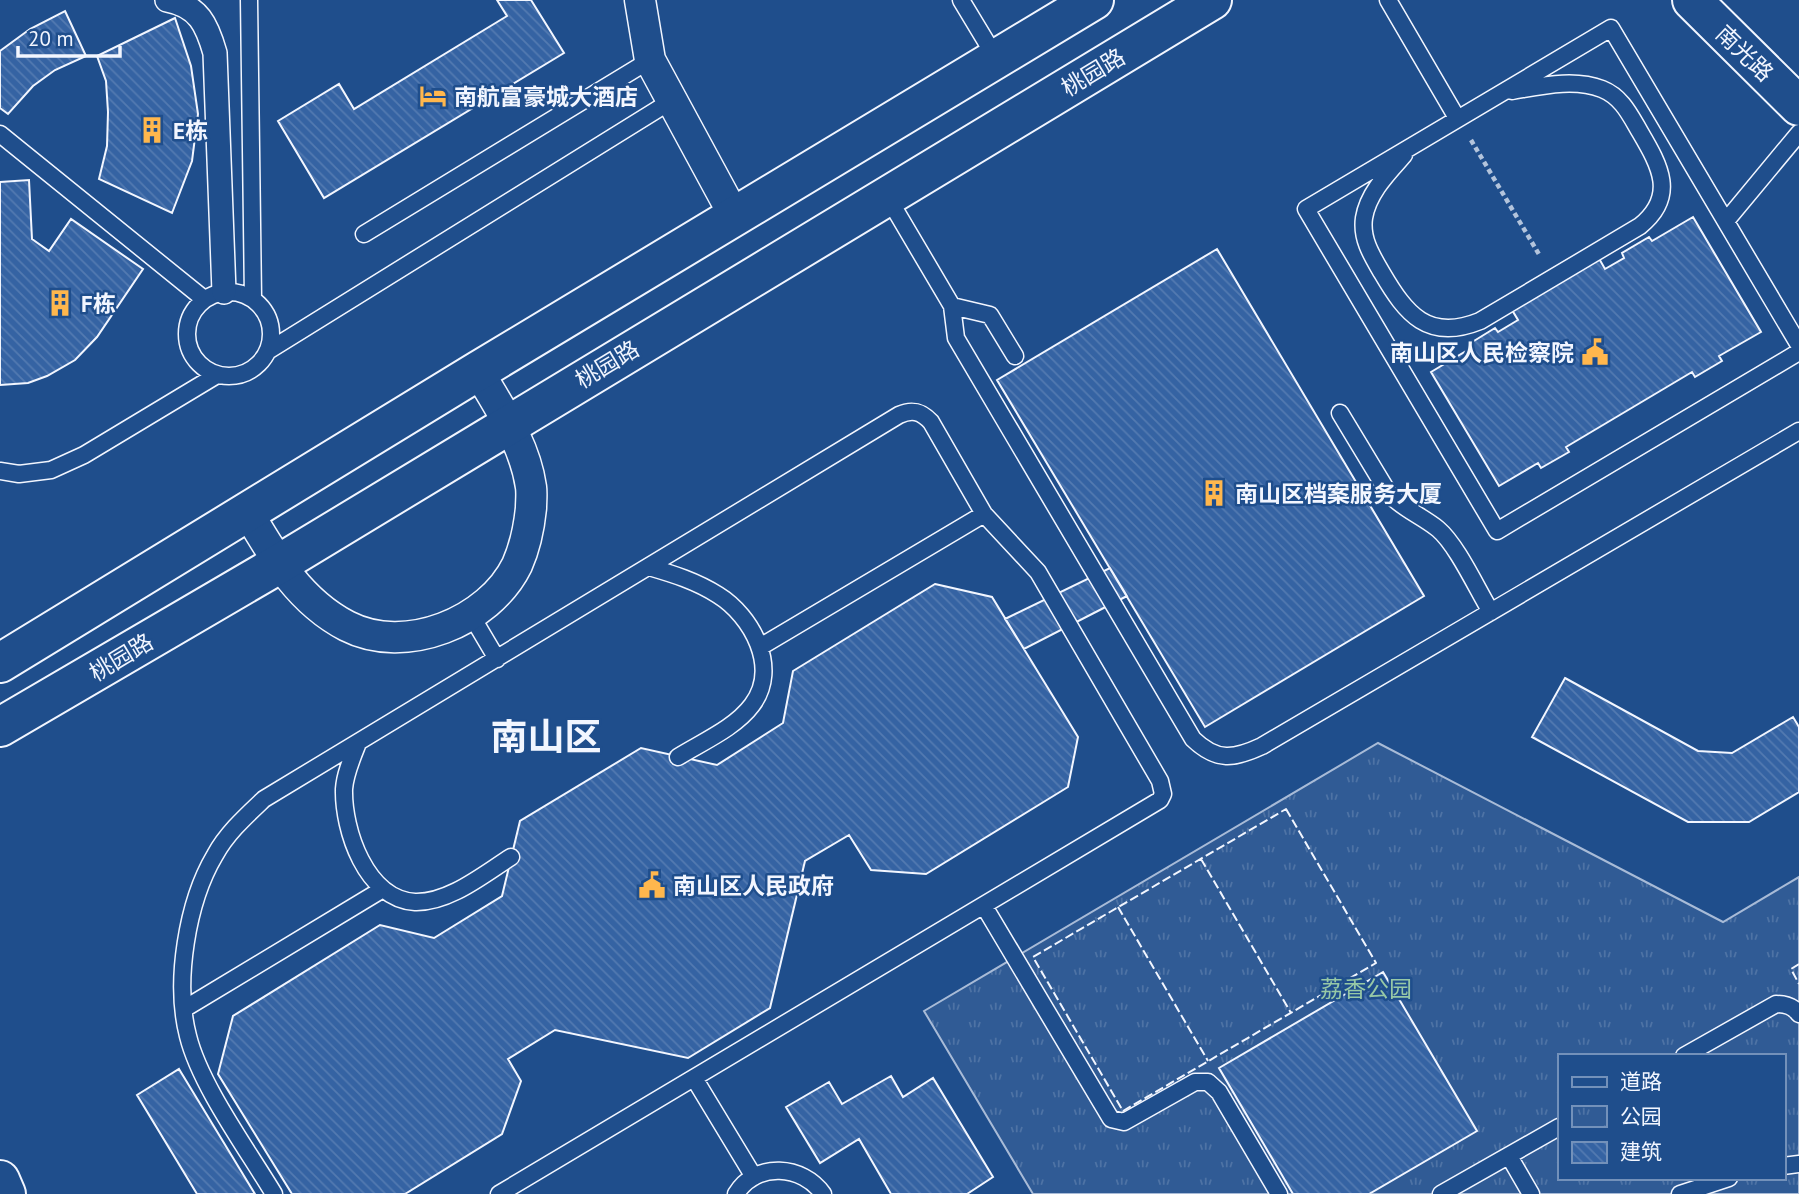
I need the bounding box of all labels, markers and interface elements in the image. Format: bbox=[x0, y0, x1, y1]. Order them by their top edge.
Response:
scale bar bbox=[18, 14, 119, 58]
street label: 南光路 bbox=[1710, 19, 1780, 87]
text: 20 m bbox=[28, 25, 74, 52]
street label: 桃园路 bbox=[1056, 42, 1130, 102]
hotel icon: 南航富豪城大酒店 bbox=[418, 81, 448, 111]
place label: 南航富豪城大酒店 bbox=[454, 82, 638, 111]
building icon: E栋 bbox=[137, 115, 167, 145]
place label: E栋 bbox=[173, 116, 208, 145]
building icon: F栋 bbox=[45, 288, 75, 318]
place label: F栋 bbox=[81, 289, 116, 318]
street label: 桃园路 bbox=[570, 334, 644, 394]
public building icon: 南山区人民检察院 bbox=[1580, 337, 1610, 367]
place label: 南山区人民检察院 bbox=[1390, 338, 1574, 367]
building icon: 南山区档案服务大厦 bbox=[1199, 478, 1229, 508]
place label: 南山区档案服务大厦 bbox=[1235, 479, 1442, 508]
street label: 桃园路 bbox=[84, 627, 158, 687]
district label: 南山区 bbox=[491, 712, 602, 760]
public building icon: 南山区人民政府 bbox=[637, 870, 667, 900]
place label: 南山区人民政府 bbox=[673, 871, 834, 900]
park label: 荔香公园 bbox=[1320, 974, 1412, 1003]
legend bbox=[1558, 1054, 1785, 1180]
text: 道路 bbox=[1620, 1068, 1662, 1095]
text: 公园 bbox=[1620, 1103, 1662, 1130]
text: 建筑 bbox=[1620, 1138, 1662, 1165]

